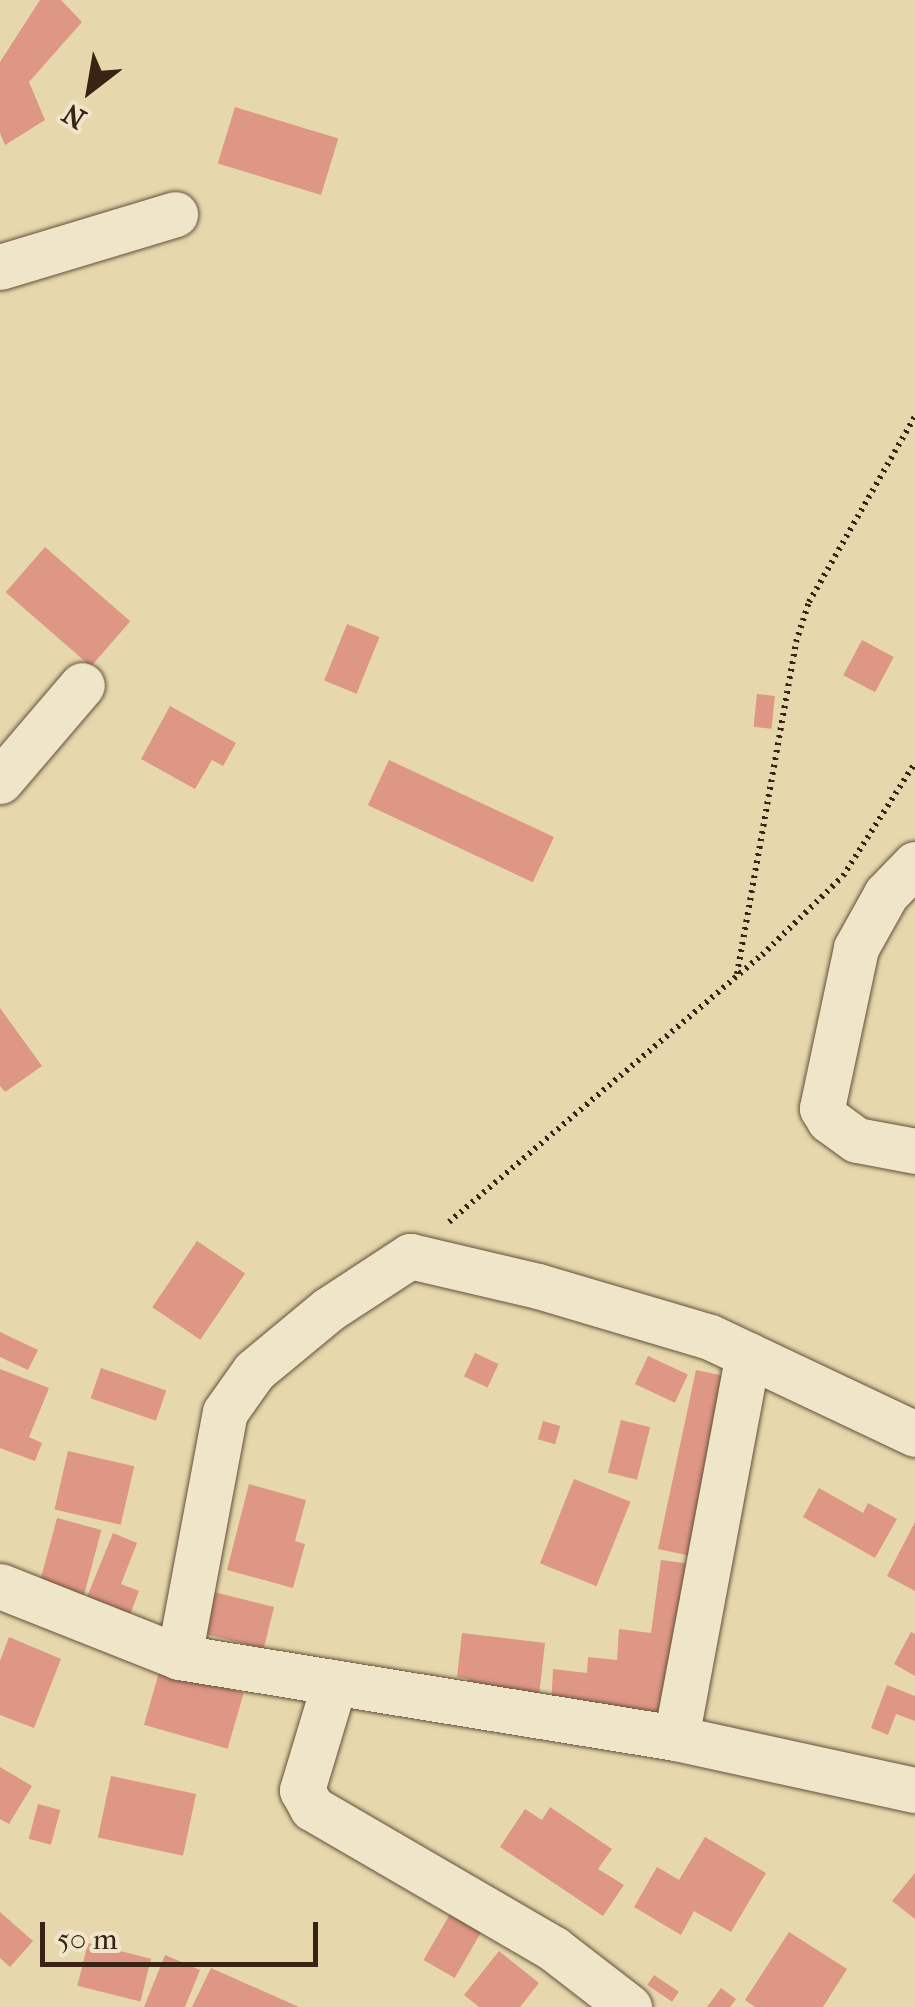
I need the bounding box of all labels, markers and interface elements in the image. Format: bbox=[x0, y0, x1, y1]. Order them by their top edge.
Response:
north arrow bbox=[40, 40, 140, 140]
text: N bbox=[57, 97, 92, 136]
scale bar bbox=[45, 1902, 322, 1964]
text: 50 m bbox=[57, 1922, 118, 1957]

